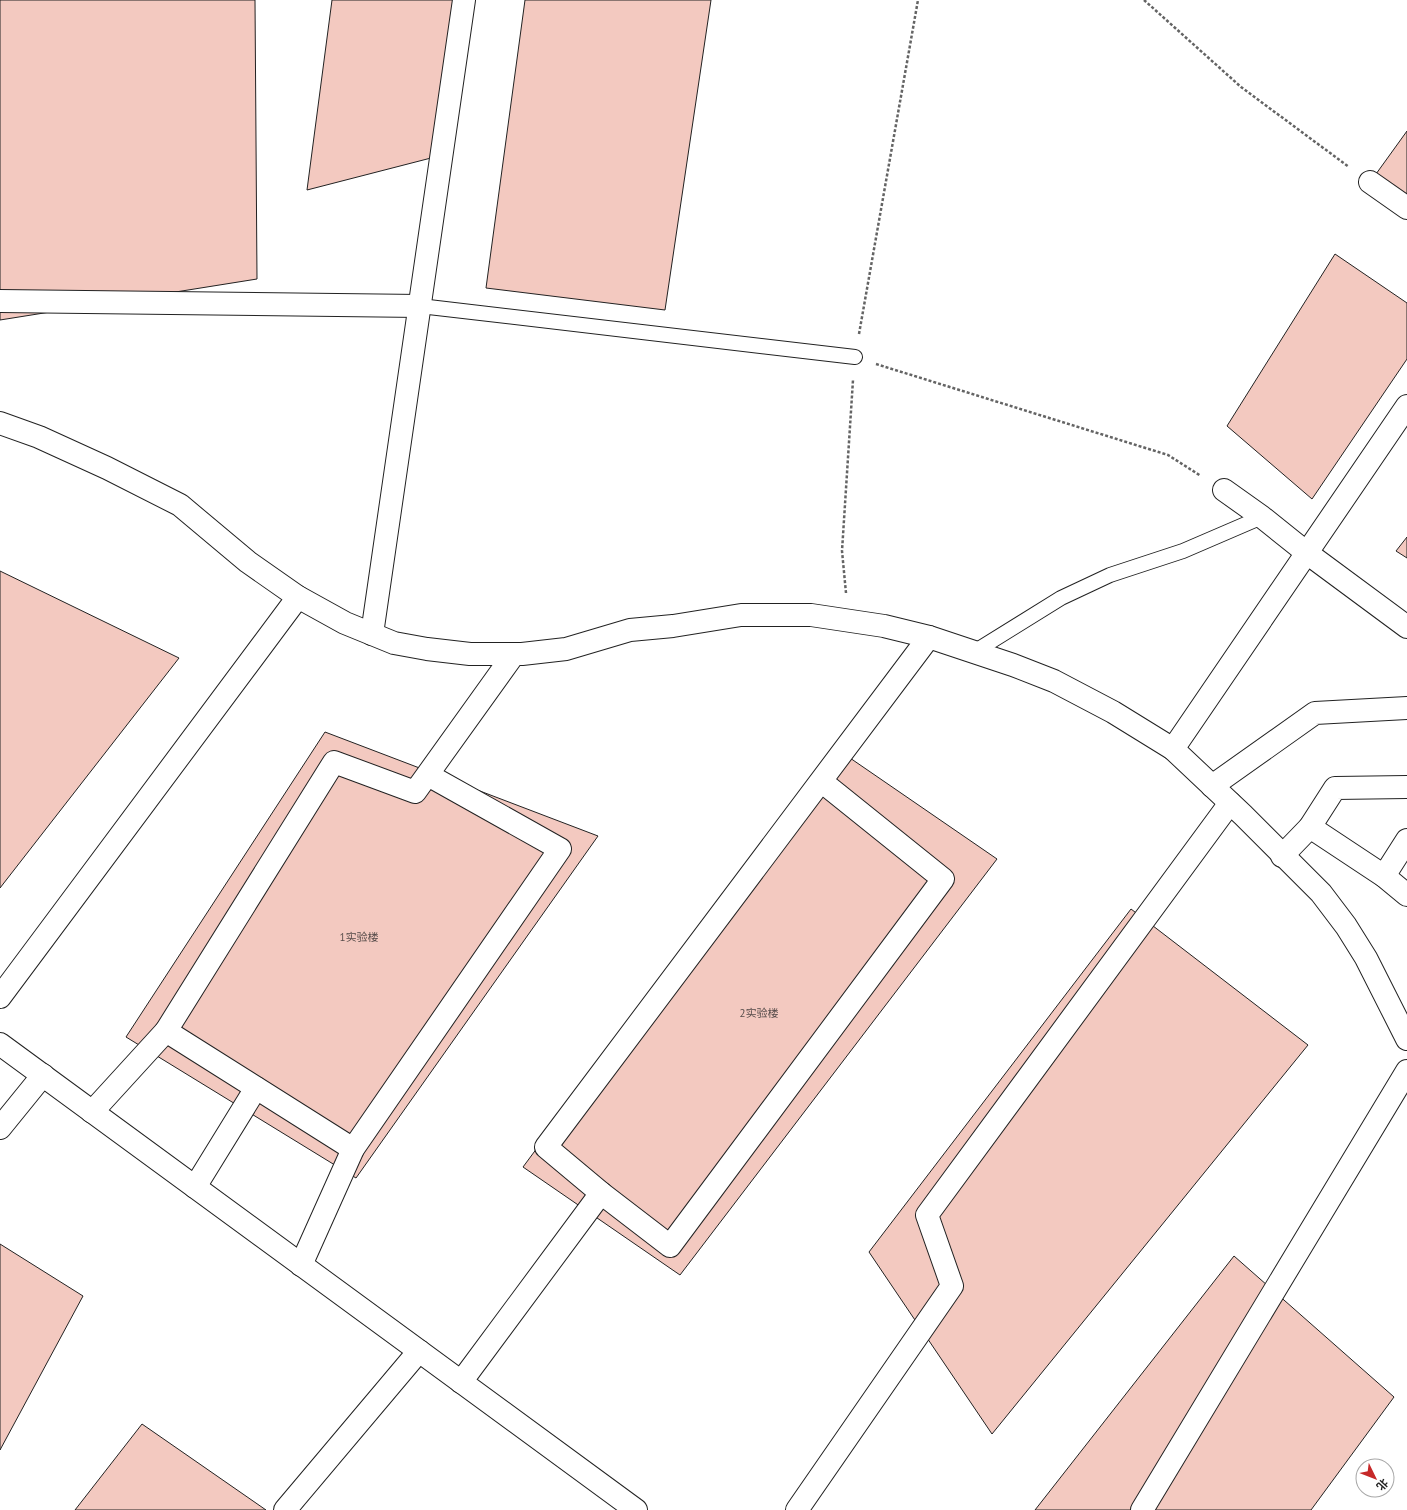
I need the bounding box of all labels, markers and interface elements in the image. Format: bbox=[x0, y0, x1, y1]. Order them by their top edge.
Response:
house number: 1实验楼 bbox=[340, 930, 379, 944]
house number: 2实验楼 bbox=[740, 1006, 779, 1020]
north arrow bbox=[1355, 1458, 1395, 1498]
text: 北 bbox=[1373, 1476, 1391, 1494]

